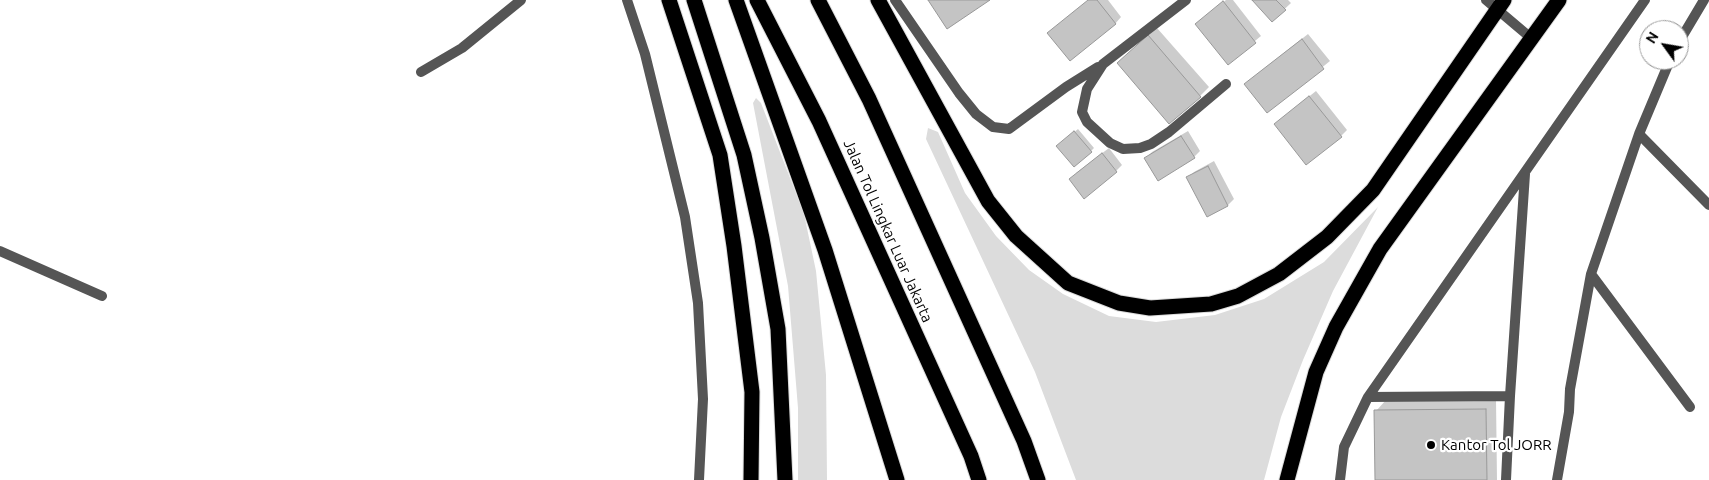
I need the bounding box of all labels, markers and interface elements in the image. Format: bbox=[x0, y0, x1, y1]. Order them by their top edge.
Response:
north arrow bbox=[1639, 20, 1689, 70]
text: N bbox=[1643, 29, 1662, 46]
street label: Jalan Tol Lingkar Luar Jakarta bbox=[840, 137, 936, 325]
place label: Kantor Tol JORR bbox=[1441, 436, 1552, 454]
marker: Kantor Tol JORR bbox=[1425, 439, 1437, 451]

